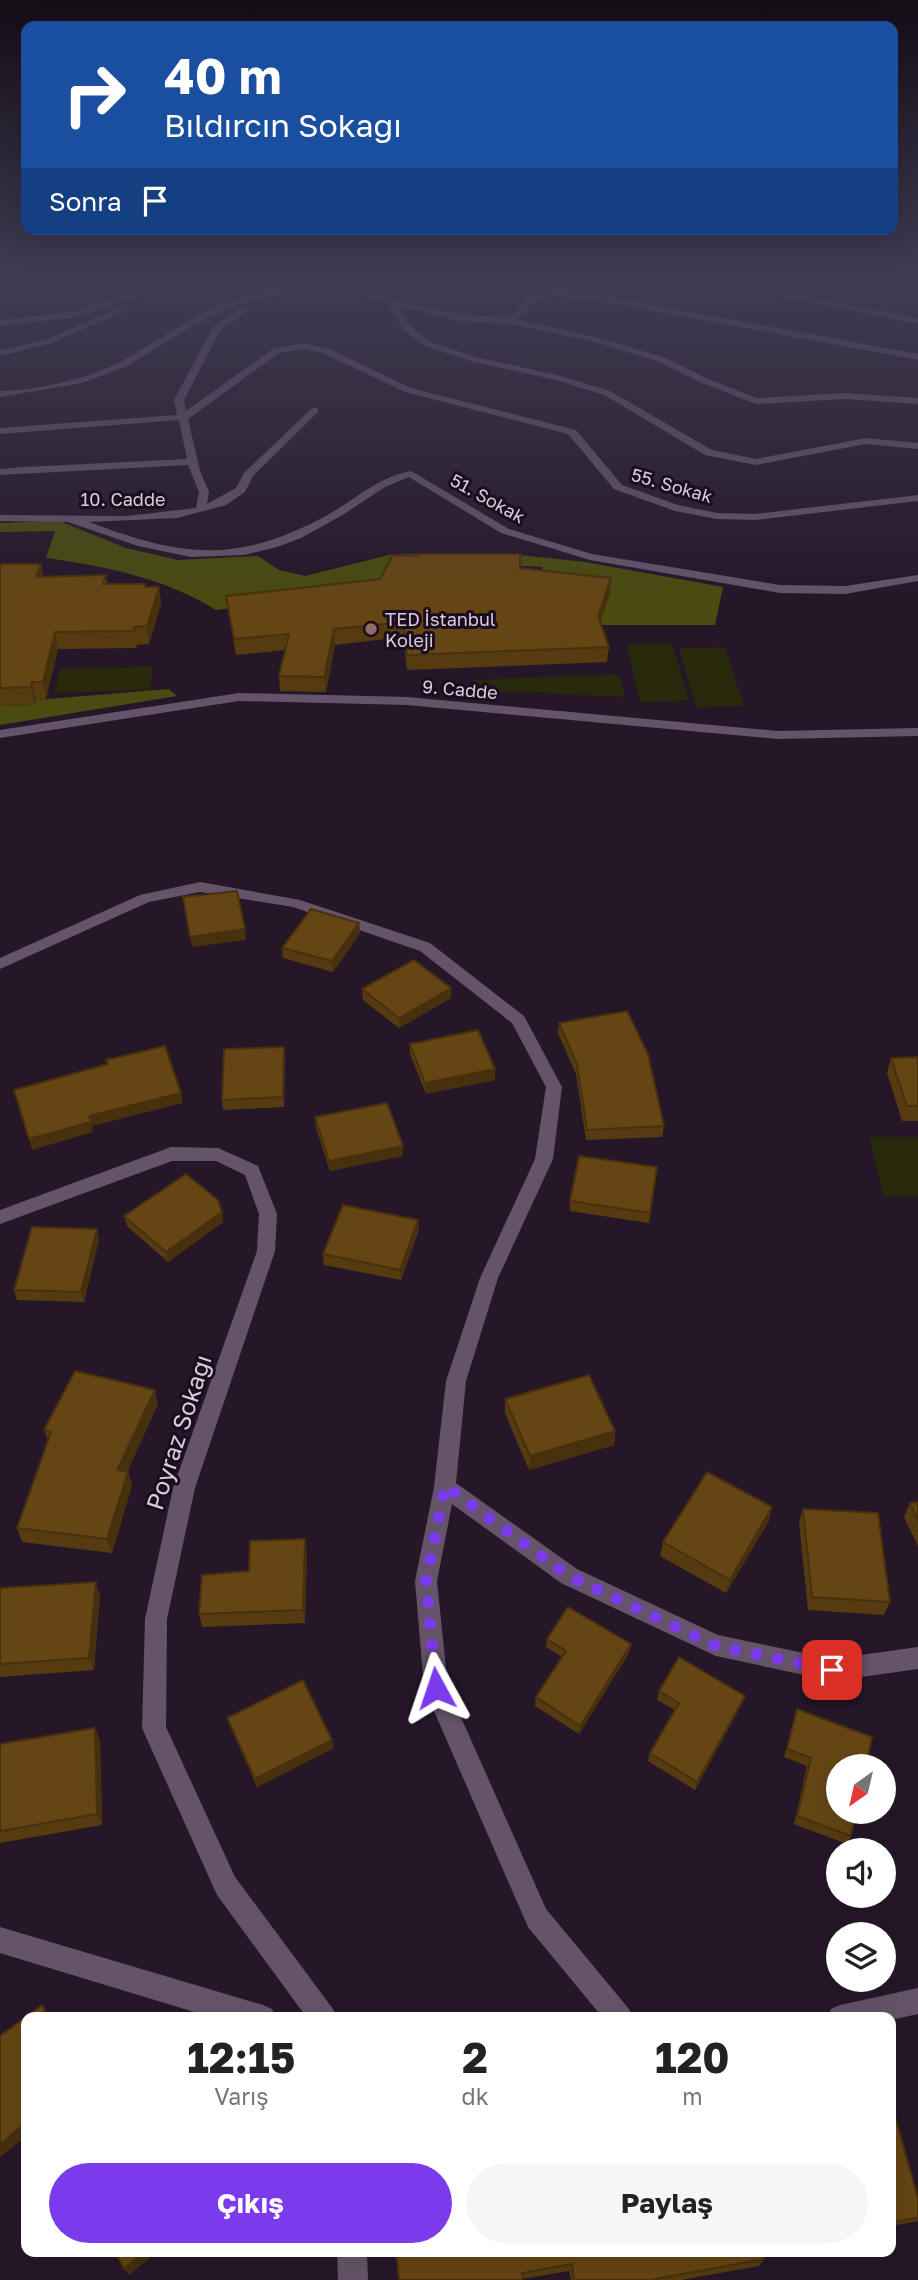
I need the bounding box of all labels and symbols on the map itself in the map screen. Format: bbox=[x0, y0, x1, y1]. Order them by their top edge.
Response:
street label: 55. Sokak bbox=[629, 463, 715, 507]
street label: 51. Sokak bbox=[447, 469, 529, 527]
street label: 10. Cadde bbox=[81, 488, 165, 510]
place label: TED İstanbul Koleji bbox=[385, 608, 496, 651]
marker: TED İstanbul Koleji bbox=[363, 621, 379, 637]
street label: 9. Cadde bbox=[421, 675, 499, 703]
street label: Poyraz Sokağı bbox=[139, 1351, 217, 1513]
pin bbox=[802, 1640, 862, 1700]
position arrow bbox=[399, 1651, 473, 1725]
north arrow bbox=[826, 1754, 896, 1824]

